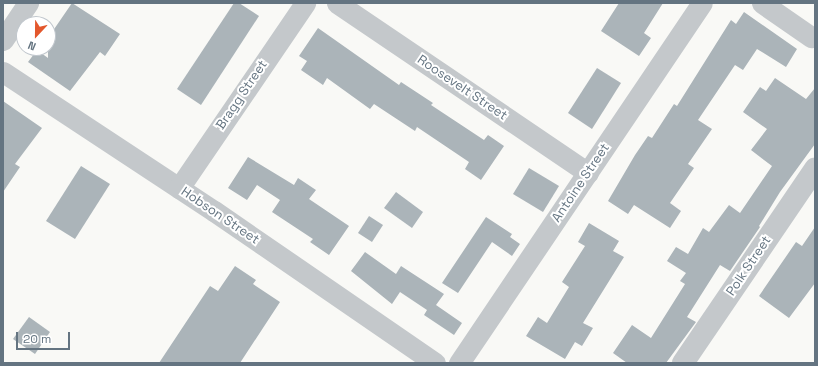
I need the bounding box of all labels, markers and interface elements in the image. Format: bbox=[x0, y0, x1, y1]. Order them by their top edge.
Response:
north arrow bbox=[16, 16, 56, 56]
text: N bbox=[26, 38, 38, 54]
street label: Roosevelt Street bbox=[414, 52, 510, 124]
street label: Bragg Street bbox=[213, 57, 271, 133]
street label: Antoine Street bbox=[549, 141, 613, 225]
street label: Hobson Street bbox=[178, 184, 262, 248]
street label: Polk Street bbox=[723, 233, 775, 299]
scale bar bbox=[18, 324, 72, 350]
text: 20 m bbox=[23, 331, 51, 347]

